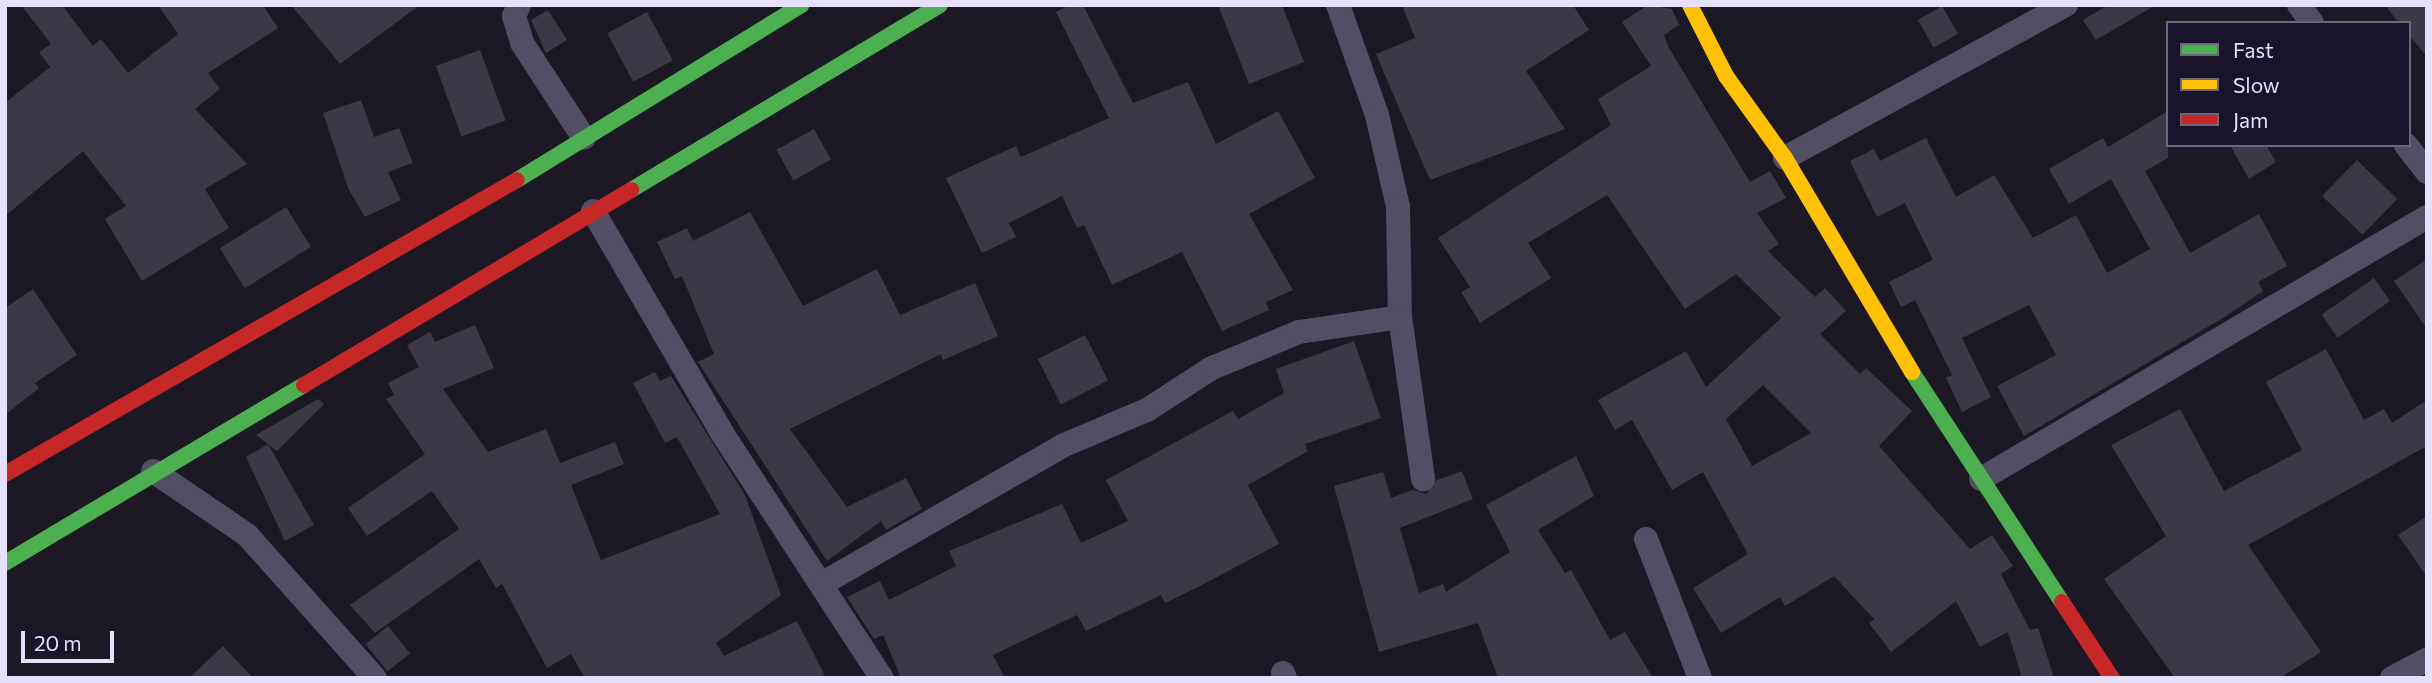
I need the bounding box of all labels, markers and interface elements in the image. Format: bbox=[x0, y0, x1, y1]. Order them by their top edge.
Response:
legend bbox=[2166, 21, 2411, 147]
text: Fast bbox=[2233, 37, 2274, 62]
text: Slow bbox=[2233, 72, 2280, 97]
text: Jam bbox=[2233, 107, 2268, 132]
scale bar bbox=[24, 616, 117, 660]
text: 20 m bbox=[34, 630, 82, 655]

